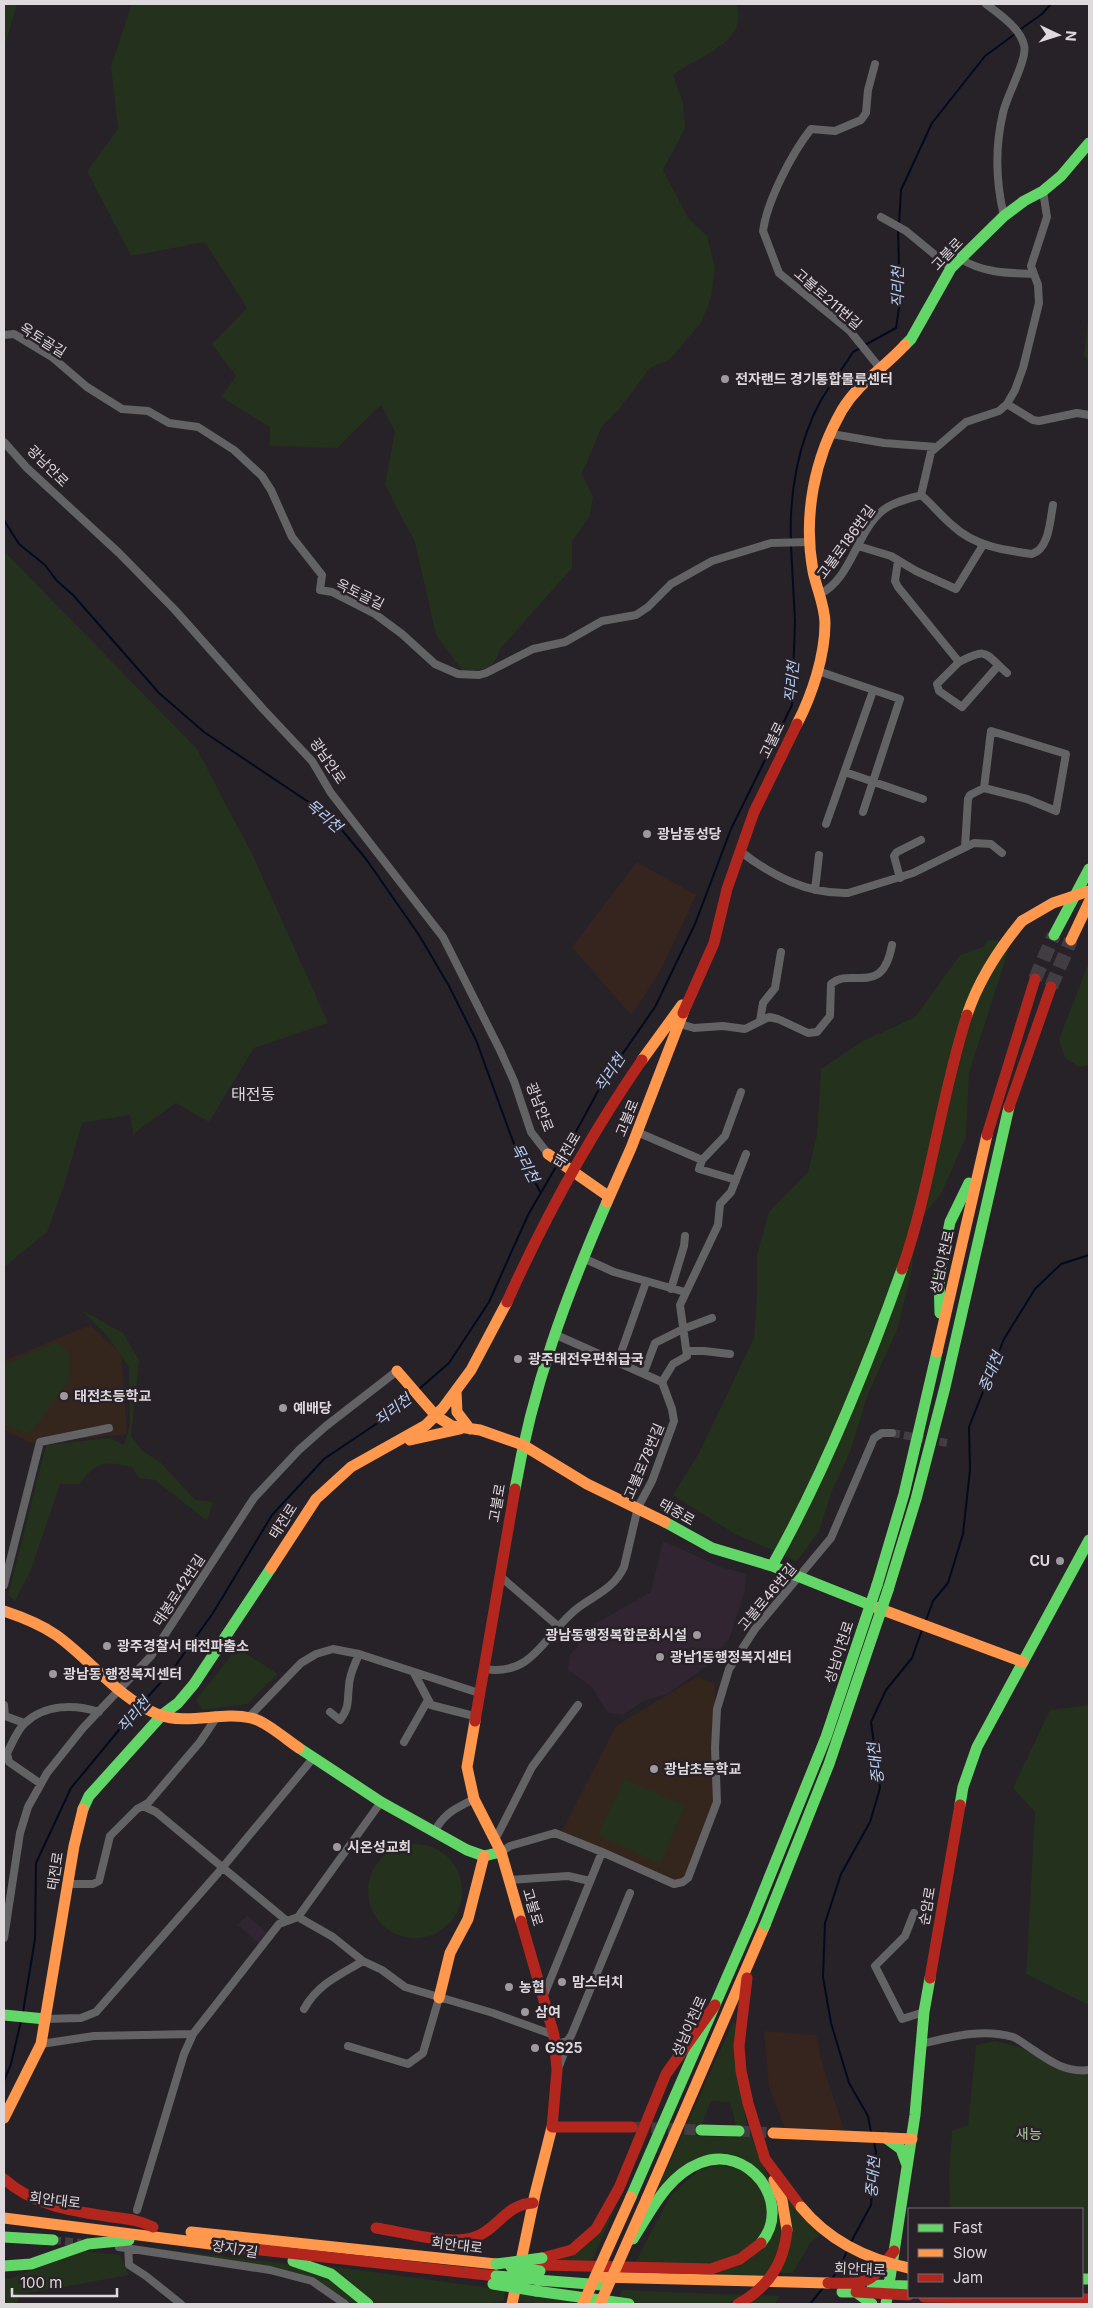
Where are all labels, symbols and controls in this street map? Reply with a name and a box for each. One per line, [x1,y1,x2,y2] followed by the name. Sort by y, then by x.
[1033,10,1083,60] north arrow
[1063,30,1080,42] text: N
[927,234,966,274] street label: 고불로
[888,264,907,308] water label: 직리천
[791,265,866,333] street label: 고불로211번길
[17,319,70,360] street label: 옥토골길
[735,370,893,387] place label: 전자랜드 경기통합물류센터
[719,373,731,385] marker: 전자랜드 경기통합물류센터
[24,441,73,490] street label: 광남안로
[813,501,878,582] street label: 고불로186번길
[333,575,387,612] street label: 옥토골길
[780,658,803,703] water label: 직리천
[755,719,788,761] street label: 고불로
[307,735,350,787] street label: 광남안로
[302,795,348,838] water label: 목리천
[657,825,722,842] place label: 광남동성당
[641,828,653,840] marker: 광남동성당
[590,1048,630,1095] water label: 직리천
[523,1080,558,1134] street label: 광남안로
[231,1084,275,1104] district label: 태전동
[611,1097,642,1139] street label: 고불로
[549,1129,584,1171] street label: 태전로
[507,1140,545,1187] water label: 목리천
[926,1228,957,1295] street label: 성남이천로
[974,1347,1008,1395] water label: 중대천
[528,1350,644,1367] place label: 광주태전우편취급국
[512,1353,524,1365] marker: 광주태전우편취급국
[74,1387,151,1404] place label: 태전초등학교
[371,1388,417,1430] water label: 직리천
[58,1390,70,1402] marker: 태전초등학교
[293,1399,332,1416] place label: 예배당
[277,1402,289,1414] marker: 예배당
[620,1420,667,1501] street label: 고불로78번길
[485,1482,508,1523] street label: 고불로
[656,1495,698,1529] street label: 태중로
[265,1500,300,1542] street label: 태전로
[149,1551,208,1629] street label: 태봉로42번길
[1029,1552,1050,1569] place label: CU
[1054,1555,1066,1567] marker: CU
[734,1560,800,1634] street label: 고불로46번길
[820,1618,857,1685] street label: 성남이천로
[545,1626,687,1643] place label: 광남동행정복합문화시설
[691,1629,703,1641] marker: 광남동행정복합문화시설
[117,1637,249,1654] place label: 광주경찰서 태전파출소
[101,1640,113,1652] marker: 광주경찰서 태전파출소
[670,1648,792,1665] place label: 광남1동행정복지센터
[654,1651,666,1663] marker: 광남1동행정복지센터
[63,1665,182,1682] place label: 광남동 행정복지센터
[47,1668,59,1680] marker: 광남동 행정복지센터
[113,1691,156,1737] water label: 직리천
[863,1739,887,1785] water label: 중대천
[664,1760,741,1777] place label: 광남초등학교
[648,1763,660,1775] marker: 광남초등학교
[347,1838,411,1855] place label: 시온성교회
[331,1841,343,1853] marker: 시온성교회
[43,1850,66,1891] street label: 태전로
[915,1885,938,1926] street label: 순암로
[520,1886,547,1928] street label: 고불로
[572,1973,624,1990] place label: 맘스터치
[556,1976,568,1988] marker: 맘스터치
[519,1978,545,1995] place label: 농협
[503,1981,515,1993] marker: 농협
[668,1993,709,2059] street label: 성남이천로
[535,2003,561,2020] place label: 삼여
[519,2006,531,2018] marker: 삼여
[545,2039,582,2056] place label: GS25
[529,2042,541,2054] marker: GS25
[1016,2125,1042,2142] park label: 새능
[862,2153,884,2198] water label: 중대천
[28,2188,82,2211] street label: 회안대로
[908,2208,1083,2298] legend
[953,2218,983,2237] text: Fast
[430,2233,484,2256] street label: 회안대로
[211,2236,259,2261] street label: 장지7길
[953,2243,987,2262] text: Slow
[834,2259,886,2278] street label: 회안대로
[12,2266,118,2298] scale bar
[953,2268,983,2287] text: Jam
[20,2273,62,2292] text: 100 m

